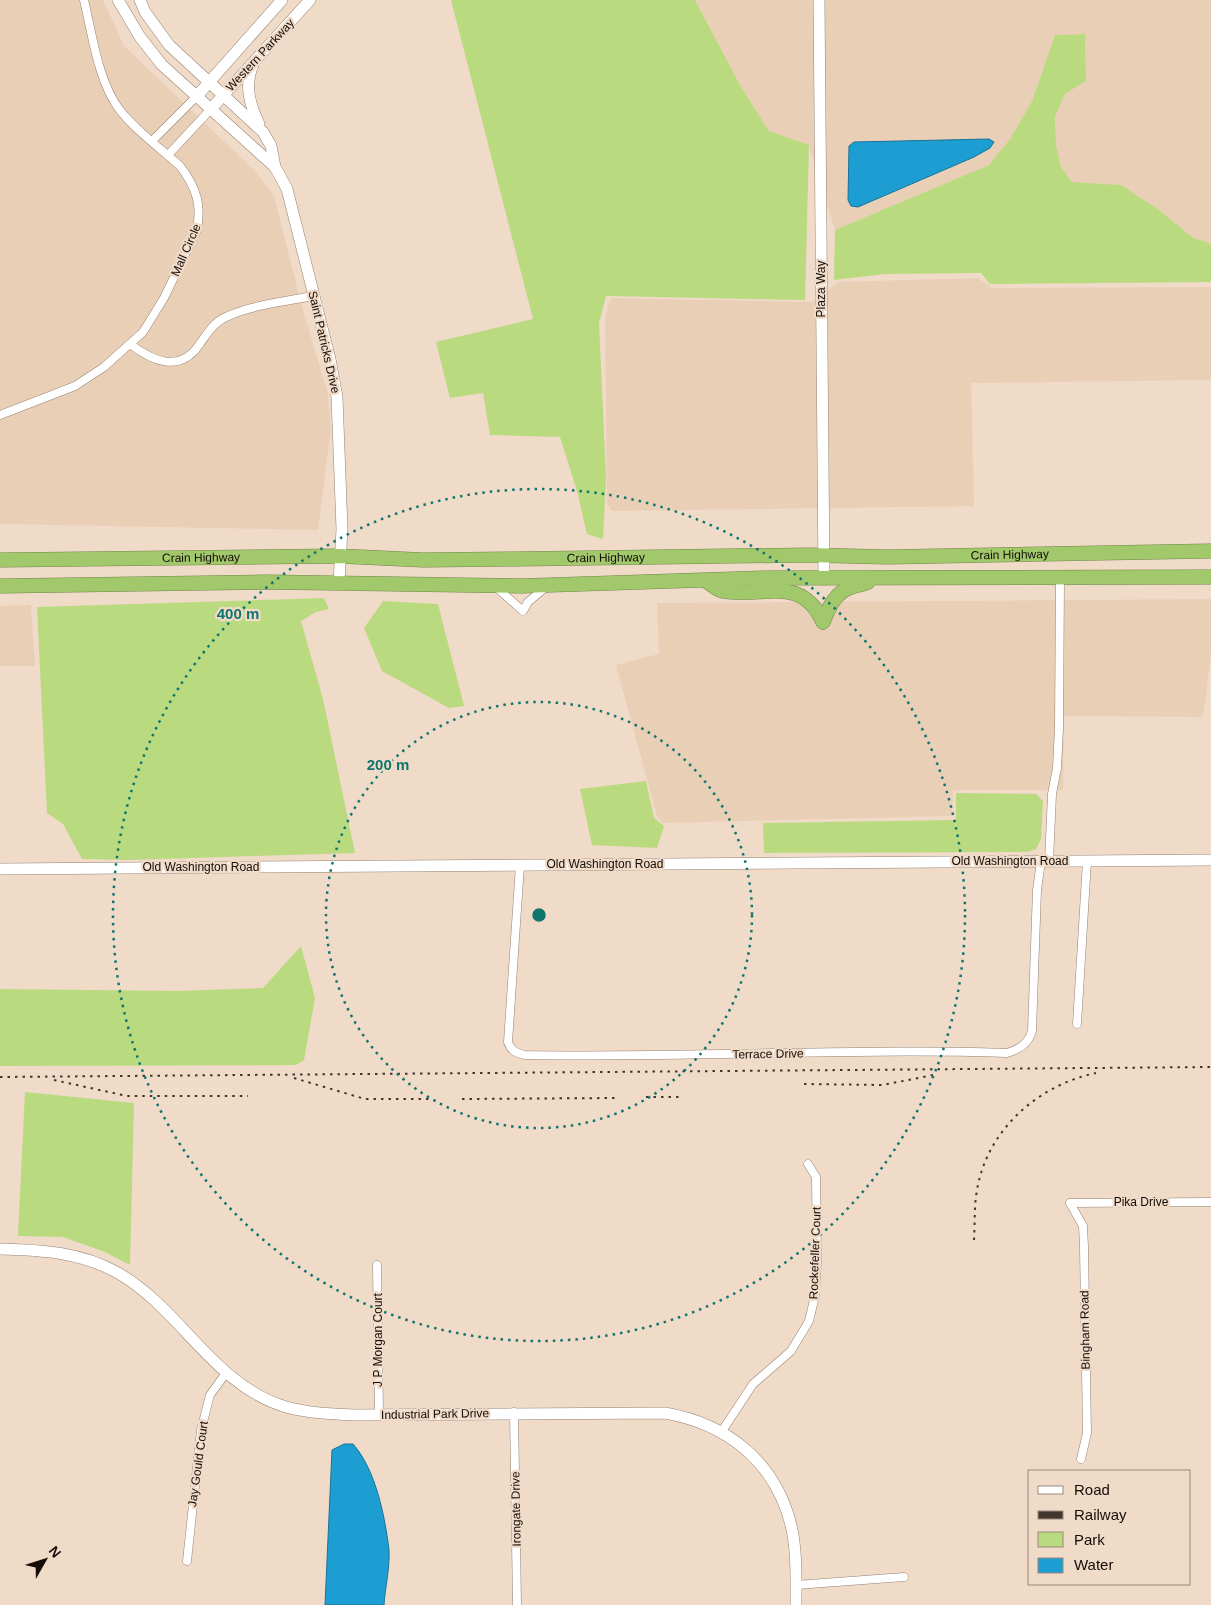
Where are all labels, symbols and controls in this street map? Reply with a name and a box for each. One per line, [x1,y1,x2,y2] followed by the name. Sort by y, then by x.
[223,16,297,94] street label: Western Parkway
[168,221,204,278] street label: Mall Circle
[814,261,828,317] street label: Plaza Way
[305,289,343,395] street label: Saint Patricks Drive
[971,547,1049,562] street label: Crain Highway
[162,550,240,565] street label: Crain Highway
[567,550,645,565] street label: Crain Highway
[217,605,259,622] text: 400 m
[367,756,409,773] text: 200 m
[952,854,1068,868] street label: Old Washington Road
[547,857,663,871] street label: Old Washington Road
[143,860,259,874] street label: Old Washington Road
[530,906,548,924] centre of rings
[732,1046,804,1062] street label: Terrace Drive
[1114,1195,1169,1209] street label: Pika Drive
[806,1206,824,1300] street label: Rockefeller Court
[1077,1290,1093,1370] street label: Bingham Road
[371,1292,385,1387] street label: J P Morgan Court
[381,1406,489,1422] street label: Industrial Park Drive
[185,1419,211,1508] street label: Jay Gould Court
[1028,1470,1191,1585] legend
[508,1471,524,1547] street label: Irongate Drive
[1074,1481,1110,1498] text: Road
[1074,1506,1127,1523] text: Railway
[1074,1531,1105,1548] text: Park
[20,1535,70,1585] north arrow
[46,1543,65,1561] text: N
[1074,1556,1113,1573] text: Water

